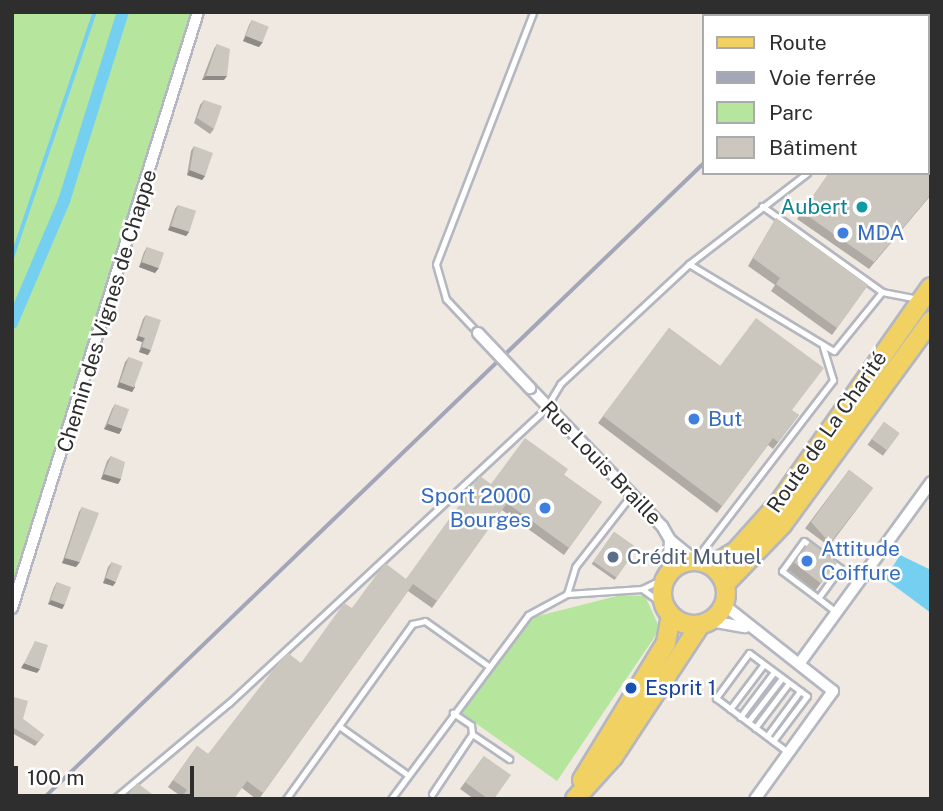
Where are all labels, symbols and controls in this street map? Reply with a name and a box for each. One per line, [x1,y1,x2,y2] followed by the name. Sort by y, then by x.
[702,14,929,175] legend
[769,30,827,55] text: Route
[769,65,876,90] text: Voie ferrée
[769,100,813,125] text: Parc
[769,135,858,160] text: Bâtiment
[52,166,162,456] street label: Chemin des Vignes de Chappe
[780,194,848,220] place label: Aubert
[854,199,870,215] marker: Aubert
[857,220,904,246] place label: MDA
[835,225,851,241] marker: MDA
[762,346,892,518] street label: Route de La Charité
[535,396,667,530] street label: Rue Louis Braille
[708,406,742,432] place label: But
[686,411,702,427] marker: But
[421,483,531,533] place label: Sport 2000 Bourges
[537,500,553,516] marker: Sport 2000 Bourges
[821,536,901,586] place label: Attitude Coiffure
[627,544,762,570] place label: Crédit Mutuel
[605,549,621,565] marker: Crédit Mutuel
[799,553,815,569] marker: Attitude Coiffure
[645,675,716,701] place label: Esprit 1
[623,680,639,696] marker: Esprit 1
[18,752,198,796] scale bar
[27,765,84,790] text: 100 m

